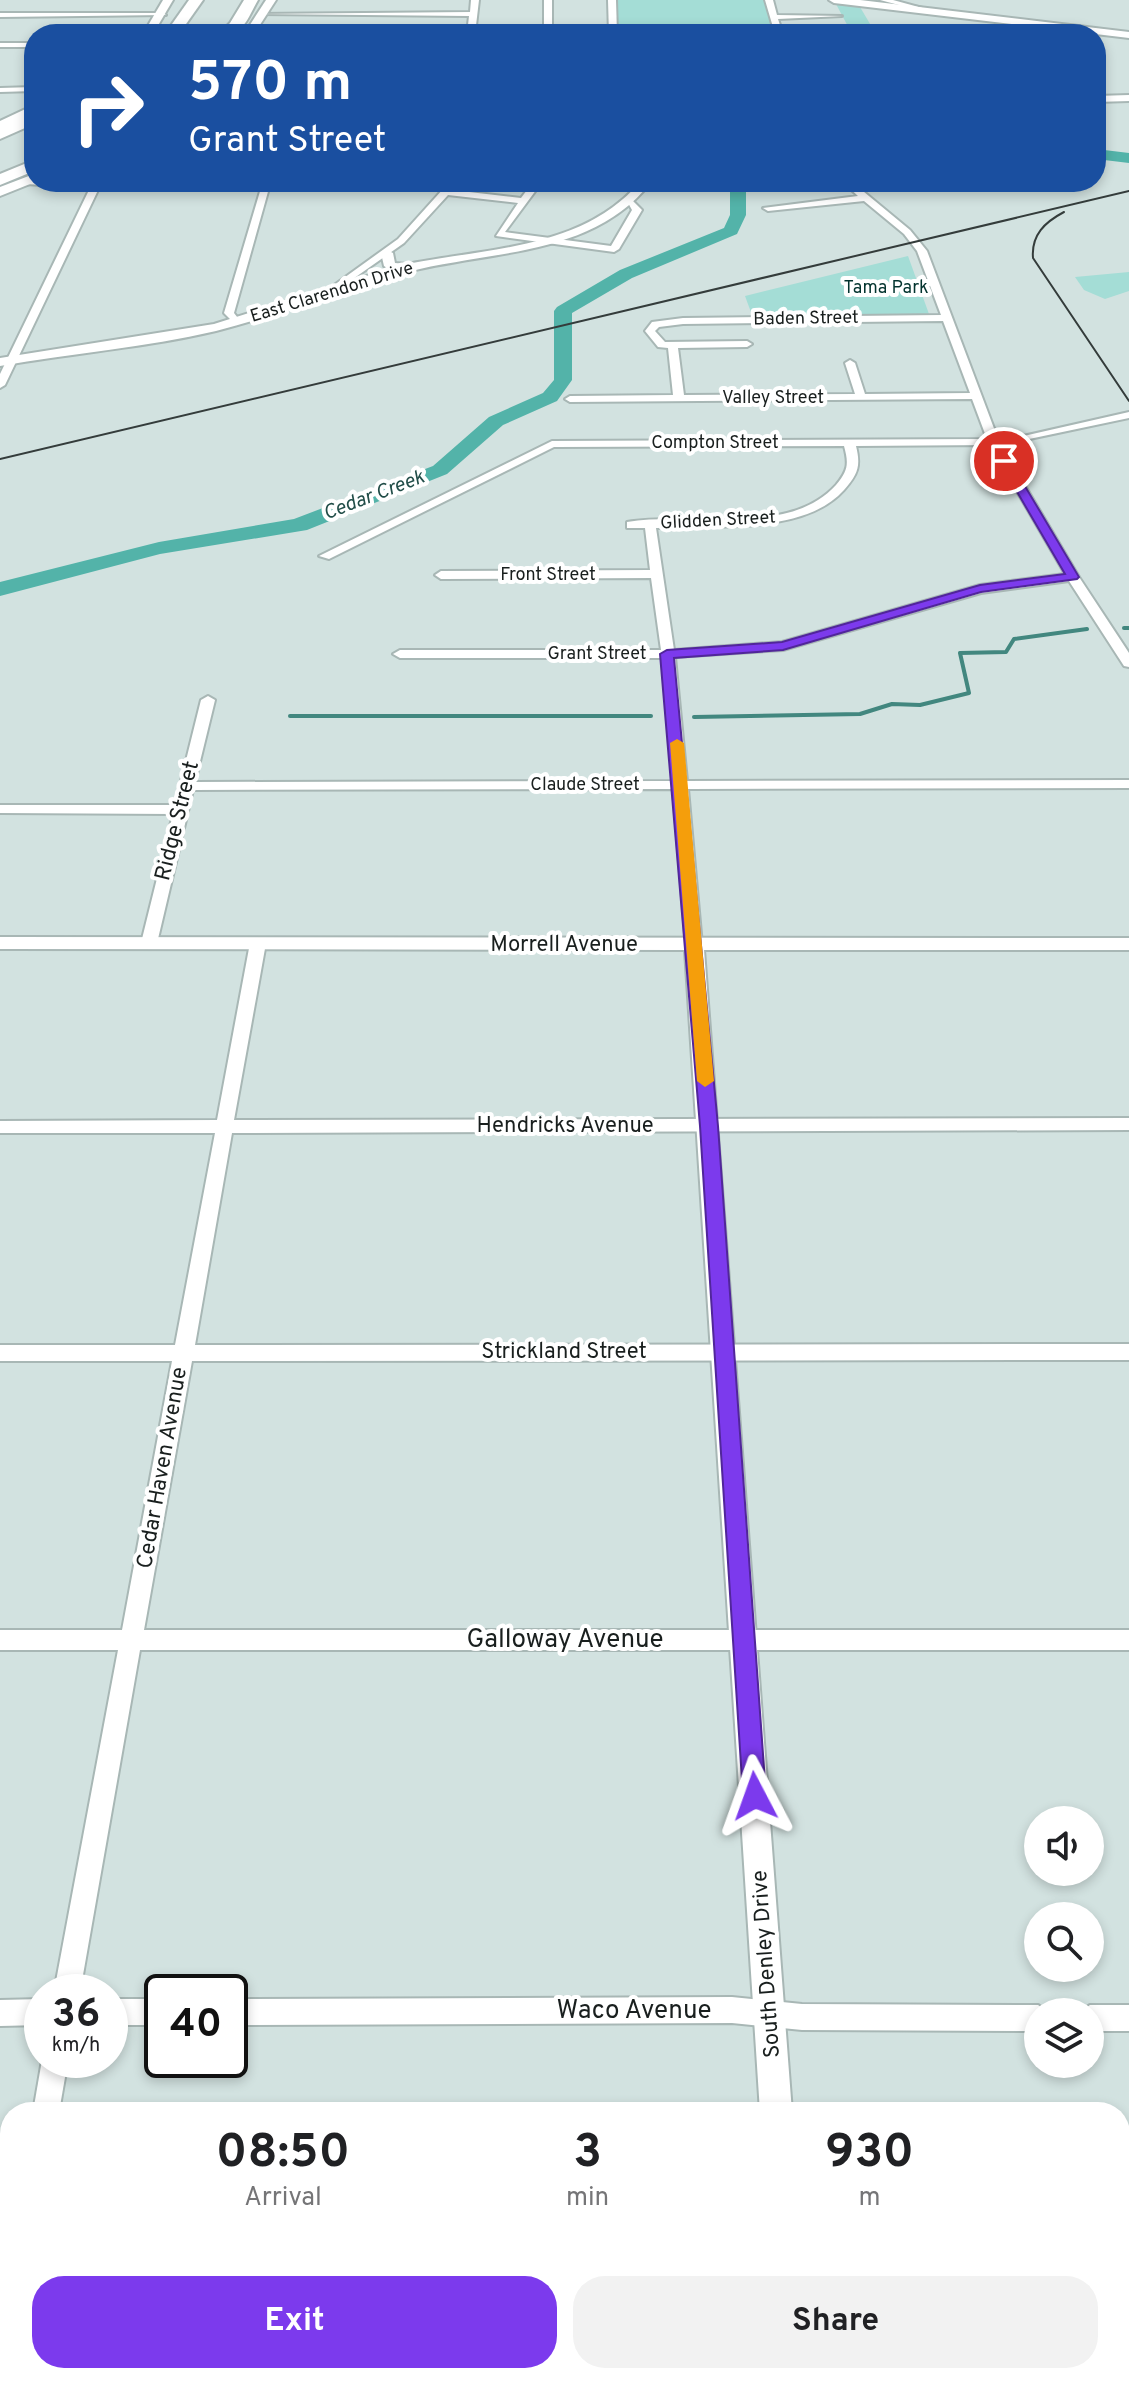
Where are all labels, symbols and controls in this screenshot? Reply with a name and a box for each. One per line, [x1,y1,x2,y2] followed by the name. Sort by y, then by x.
[188,50,352,120] text: 570 m
[56,56,160,160] icon: right
[188,119,386,165] text: Grant Street
[248,257,416,329] street label: East Clarendon Drive
[843,277,929,300] park label: Tama Park
[753,307,859,331] street label: Baden Street
[722,387,824,410] street label: Valley Street
[970,427,1038,495] pin
[651,432,779,455] street label: Compton Street
[982,439,1026,483] icon: arrive
[320,464,429,527] water label: Cedar Creek
[660,506,776,536] street label: Glidden Street
[500,564,596,587] street label: Front Street
[547,643,647,666] street label: Grant Street
[150,758,206,884] street label: Ridge Street
[530,774,640,797] street label: Claude Street
[490,932,638,959] street label: Morrell Avenue
[476,1113,654,1140] street label: Hendricks Avenue
[481,1339,647,1366] street label: Strickland Street
[132,1365,194,1571] street label: Cedar Haven Avenue
[466,1624,664,1657] street label: Galloway Avenue
[713,1754,797,1838] position arrow
[1024,1806,1104,2078] map controls
[1024,1806,1104,1886] button: sound
[747,1869,787,2059] street label: South Denley Drive
[1024,1902,1104,1982] button: search
[144,1974,248,2078] speed limit sign: 40
[52,1991,100,2041] text: 36
[557,1995,711,2028] street label: Waco Avenue
[1024,1998,1104,2078] button: layers
[52,2033,100,2059] text: km/h
[216,2124,350,2184] text: 08:50
[573,2124,602,2184] text: 3
[825,2124,914,2184] text: 930
[244,2182,322,2215] text: Arrival
[566,2182,609,2215] text: min
[859,2182,881,2215] text: m
[32,2276,557,2368] button: Exit
[573,2276,1098,2368] button: Share

